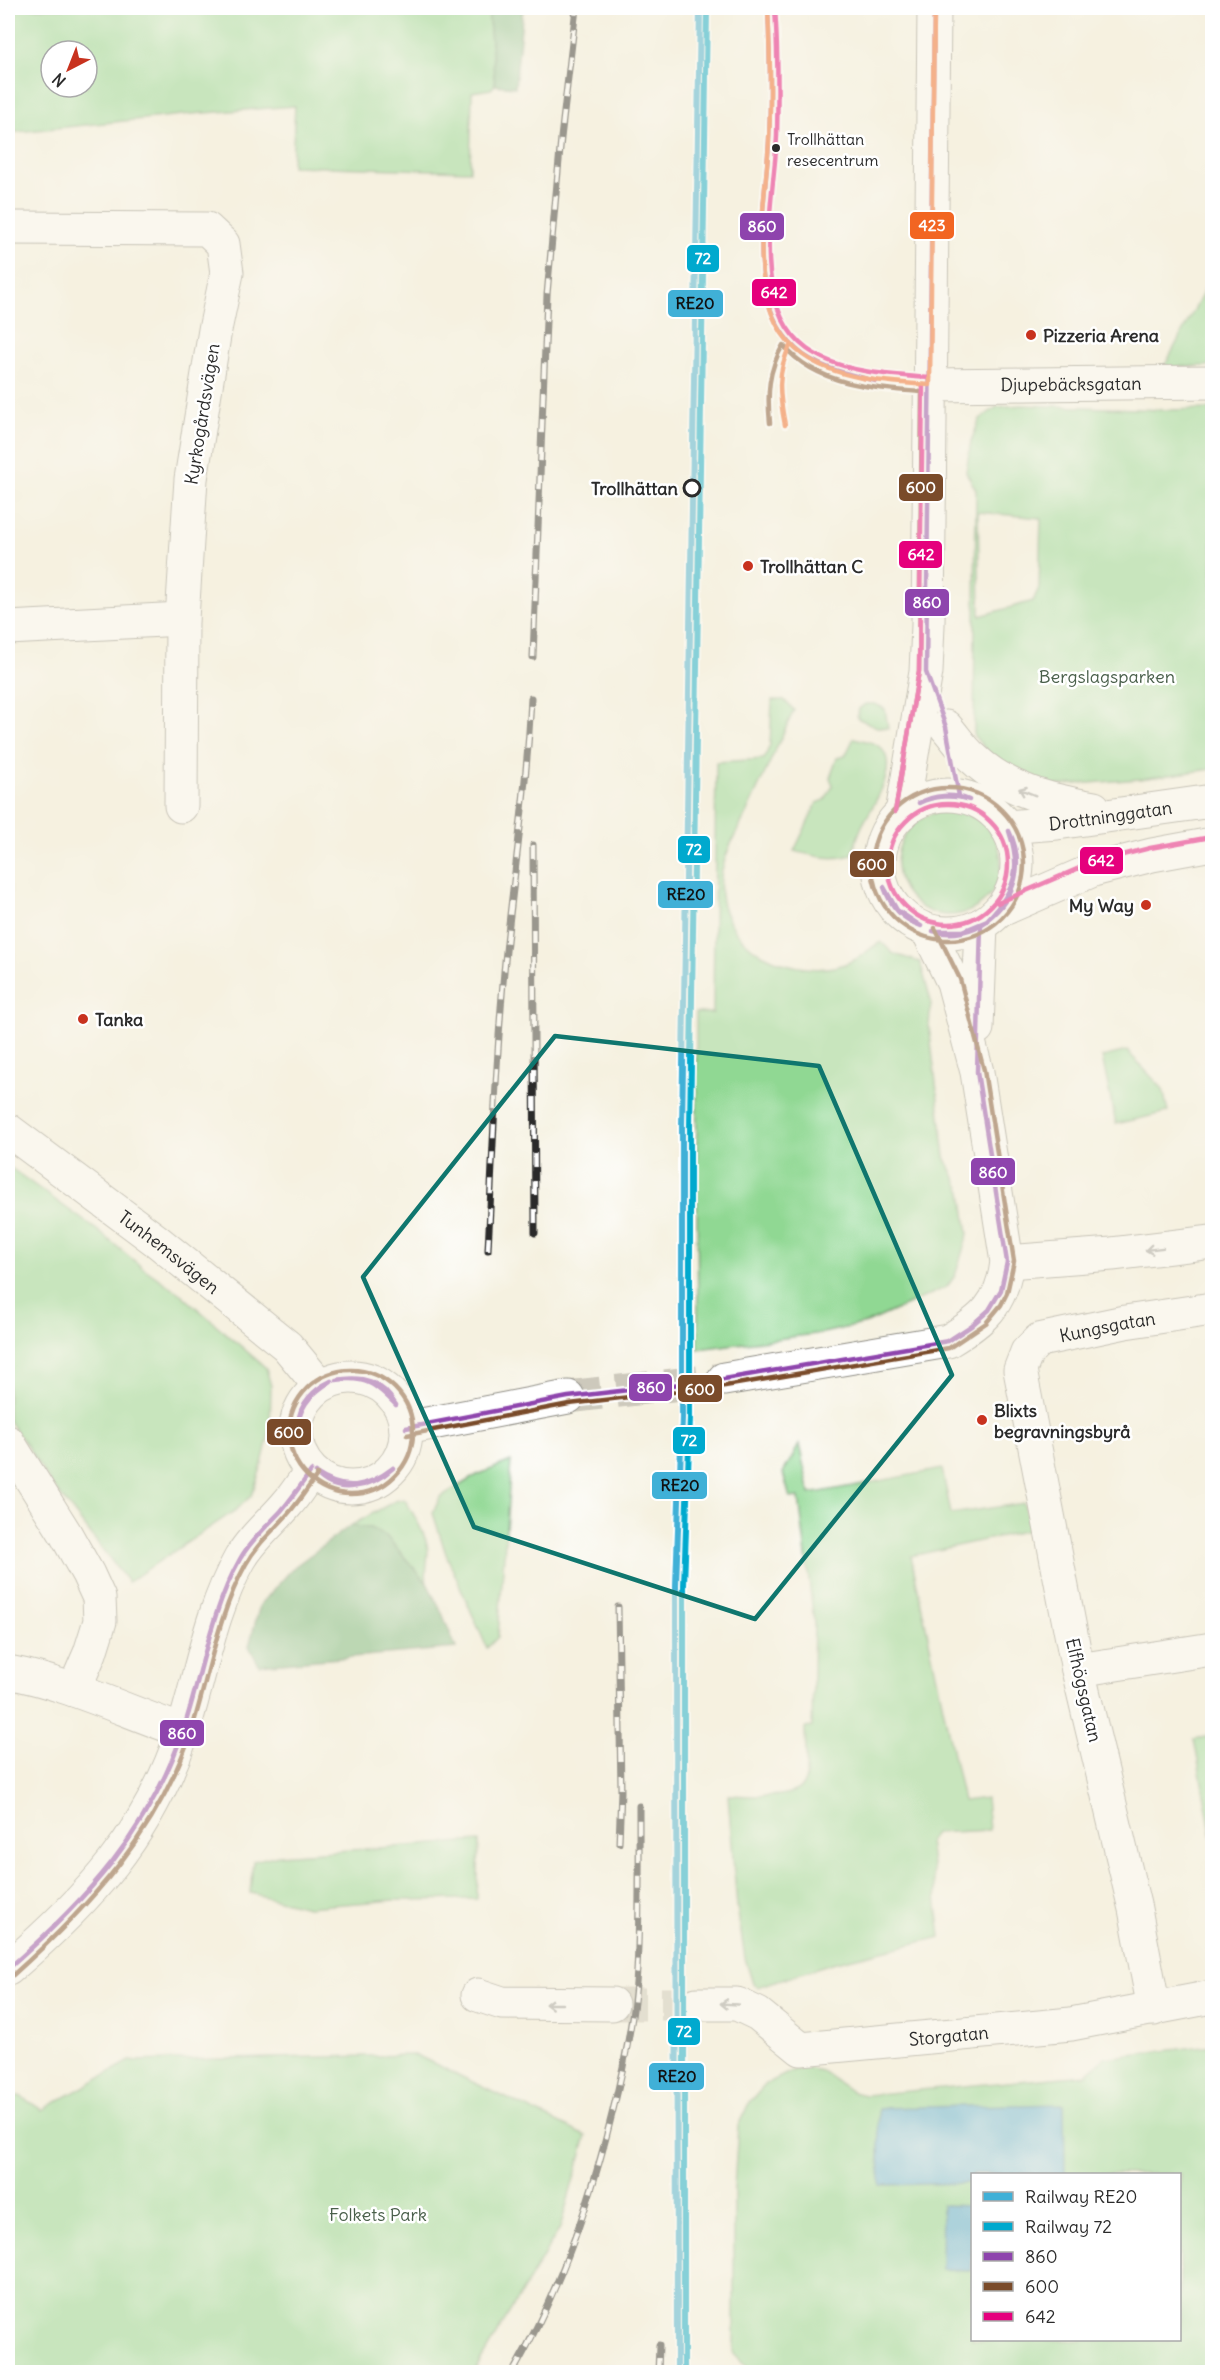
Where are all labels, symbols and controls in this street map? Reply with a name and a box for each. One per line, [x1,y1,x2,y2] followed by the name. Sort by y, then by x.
[39,39,99,99] north arrow
[48,69,70,91] text: N
[787,129,878,170] place label: Trollhättan resecentrum
[770,142,782,154] marker: Trollhättan resecentrum
[909,211,955,240] line badge: 423
[739,212,785,241] line badge: 860
[918,215,946,235] text: 423
[748,216,776,236] text: 860
[686,244,720,273] line badge: 72
[695,248,712,268] text: 72
[751,278,797,307] line badge: 642
[760,282,788,302] text: 642
[667,289,724,318] line badge: RE20
[676,293,714,313] text: RE20
[1043,324,1159,347] place label: Pizzeria Arena
[1024,328,1038,342] marker: Pizzeria Arena
[179,342,225,486] street label: Kyrkogårdsvägen
[1000,371,1142,396] street label: Djupebäcksgatan
[898,473,944,502] line badge: 600
[591,477,679,500] place label: Trollhättan
[906,477,936,497] text: 600
[683,479,701,497] marker: Trollhättan
[898,540,943,569] line badge: 642
[907,544,935,564] text: 642
[760,555,863,578] place label: Trollhättan C
[741,559,755,573] marker: Trollhättan C
[904,588,950,617] line badge: 860
[913,592,941,612] text: 860
[1039,665,1175,688] park label: Bergslagsparken
[1018,786,1037,797] one-way arrow
[1048,795,1173,835] street label: Drottninggatan
[677,835,711,864] line badge: 72
[686,839,703,859] text: 72
[1079,846,1124,875] line badge: 642
[849,850,895,878] line badge: 600
[1087,850,1115,870] text: 642
[857,854,887,874] text: 600
[657,880,714,909] line badge: RE20
[667,884,705,904] text: RE20
[1069,894,1134,917] place label: My Way
[1139,898,1153,912] marker: My Way
[95,1008,143,1031] place label: Tanka
[76,1012,90,1026] marker: Tanka
[970,1157,1016,1186] line badge: 860
[979,1162,1007,1182] text: 860
[114,1205,224,1299] street label: Tunhemsvägen
[1145,1244,1165,1255] one-way arrow
[1057,1306,1157,1347] street label: Kungsgatan
[628,1373,673,1402] line badge: 860
[677,1374,723,1403] line badge: 600
[637,1377,665,1397] text: 860
[685,1379,715,1399] text: 600
[994,1399,1131,1443] place label: Blixts begravningsbyrå
[975,1413,989,1427] marker: Blixts begravningsbyrå
[266,1418,312,1446] line badge: 600
[274,1422,304,1442] text: 600
[672,1426,706,1455] line badge: 72
[681,1430,698,1450] text: 72
[651,1471,708,1500] line badge: RE20
[661,1475,699,1495] text: RE20
[1061,1636,1107,1744] street label: Elfhögsgatan
[159,1719,205,1747] line badge: 860
[168,1723,196,1743] text: 860
[544,1998,564,2010] one-way arrow
[719,1999,739,2010] one-way arrow
[667,2017,701,2046] line badge: 72
[908,2020,990,2050] street label: Storgatan
[676,2021,693,2041] text: 72
[648,2062,705,2091] line badge: RE20
[658,2066,696,2086] text: RE20
[971,2173,1181,2341] legend
[1025,2185,1137,2208] text: Railway RE20
[329,2203,427,2226] park label: Folkets Park
[1025,2215,1112,2238] text: Railway 72
[1025,2245,1058,2268] text: 860
[1025,2275,1059,2298] text: 600
[1025,2305,1056,2328] text: 642

